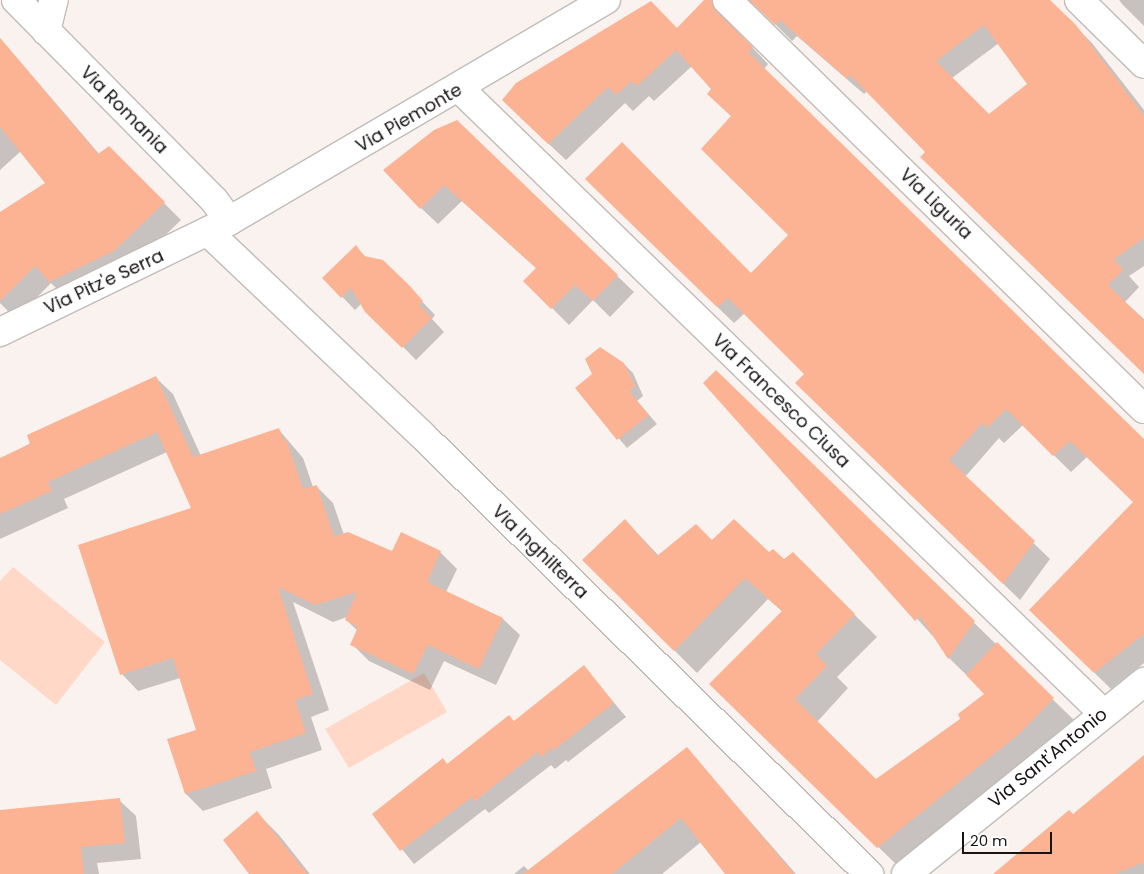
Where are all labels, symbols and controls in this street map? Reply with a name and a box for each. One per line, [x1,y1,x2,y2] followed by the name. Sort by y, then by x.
[76,62,172,158] street label: Via Romania
[352,79,466,157] street label: Via Piemonte
[895,164,977,244] street label: Via Liguria
[41,245,167,319] street label: Via Pitz'e Serra
[708,330,854,472] street label: Via Francesco Ciusa
[487,501,593,603] street label: Via Inghilterra
[984,704,1112,812] street label: Via Sant'Antonio
[964,822,1054,854] scale bar
[970,830,1008,851] text: 20 m

